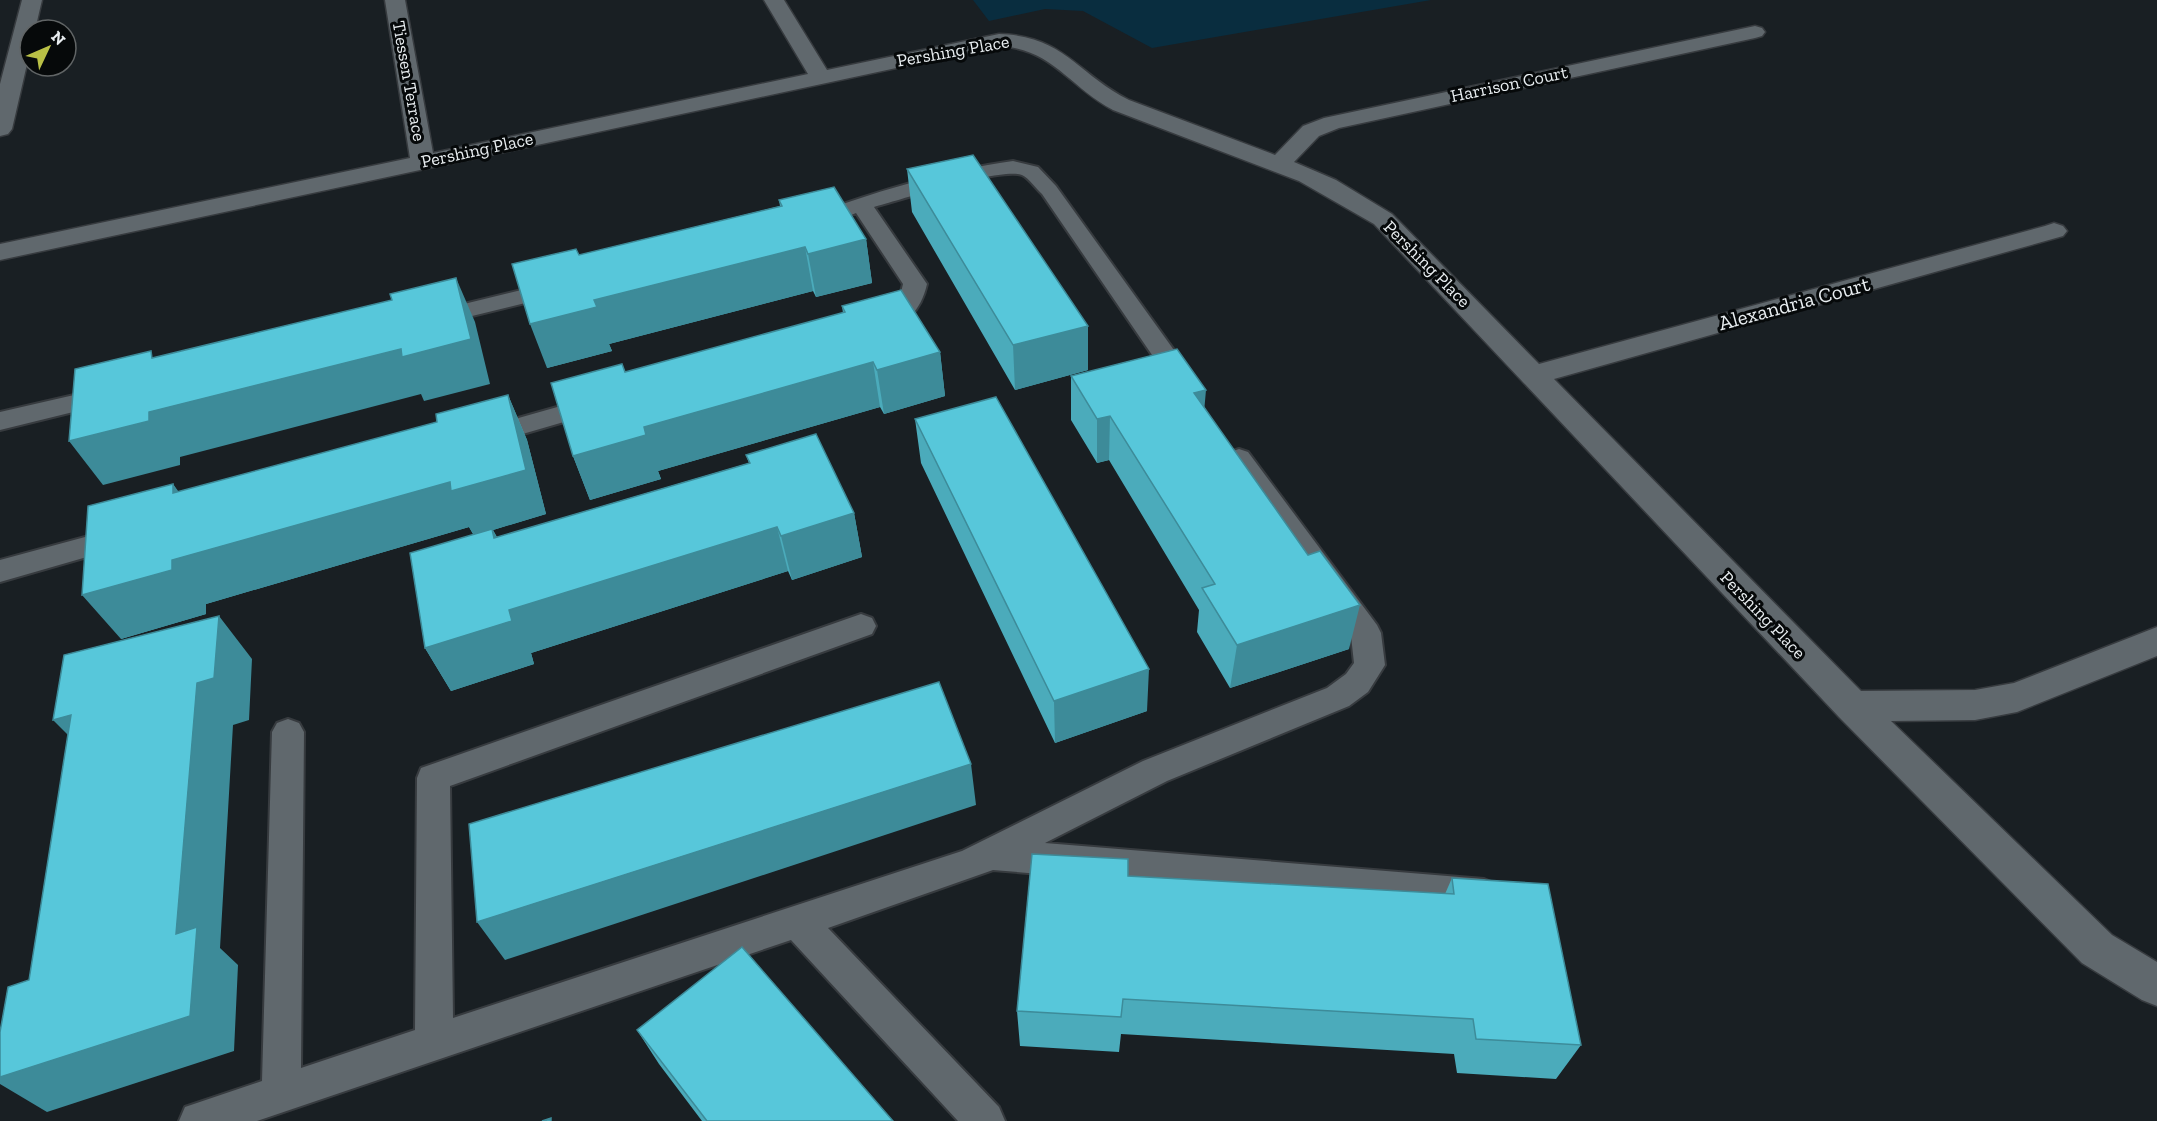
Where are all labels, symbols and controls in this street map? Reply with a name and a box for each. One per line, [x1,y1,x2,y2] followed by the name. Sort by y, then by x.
[18,18,78,78] north arrow
[388,19,430,143] street label: Tiessen Terrace
[47,27,69,49] text: N
[895,30,1011,72] street label: Pershing Place
[1449,61,1570,107] street label: Harrison Court
[419,127,535,173] street label: Pershing Place
[1379,216,1475,312] street label: Pershing Place
[1716,271,1873,335] street label: Alexandria Court
[1716,566,1810,664] street label: Pershing Place

